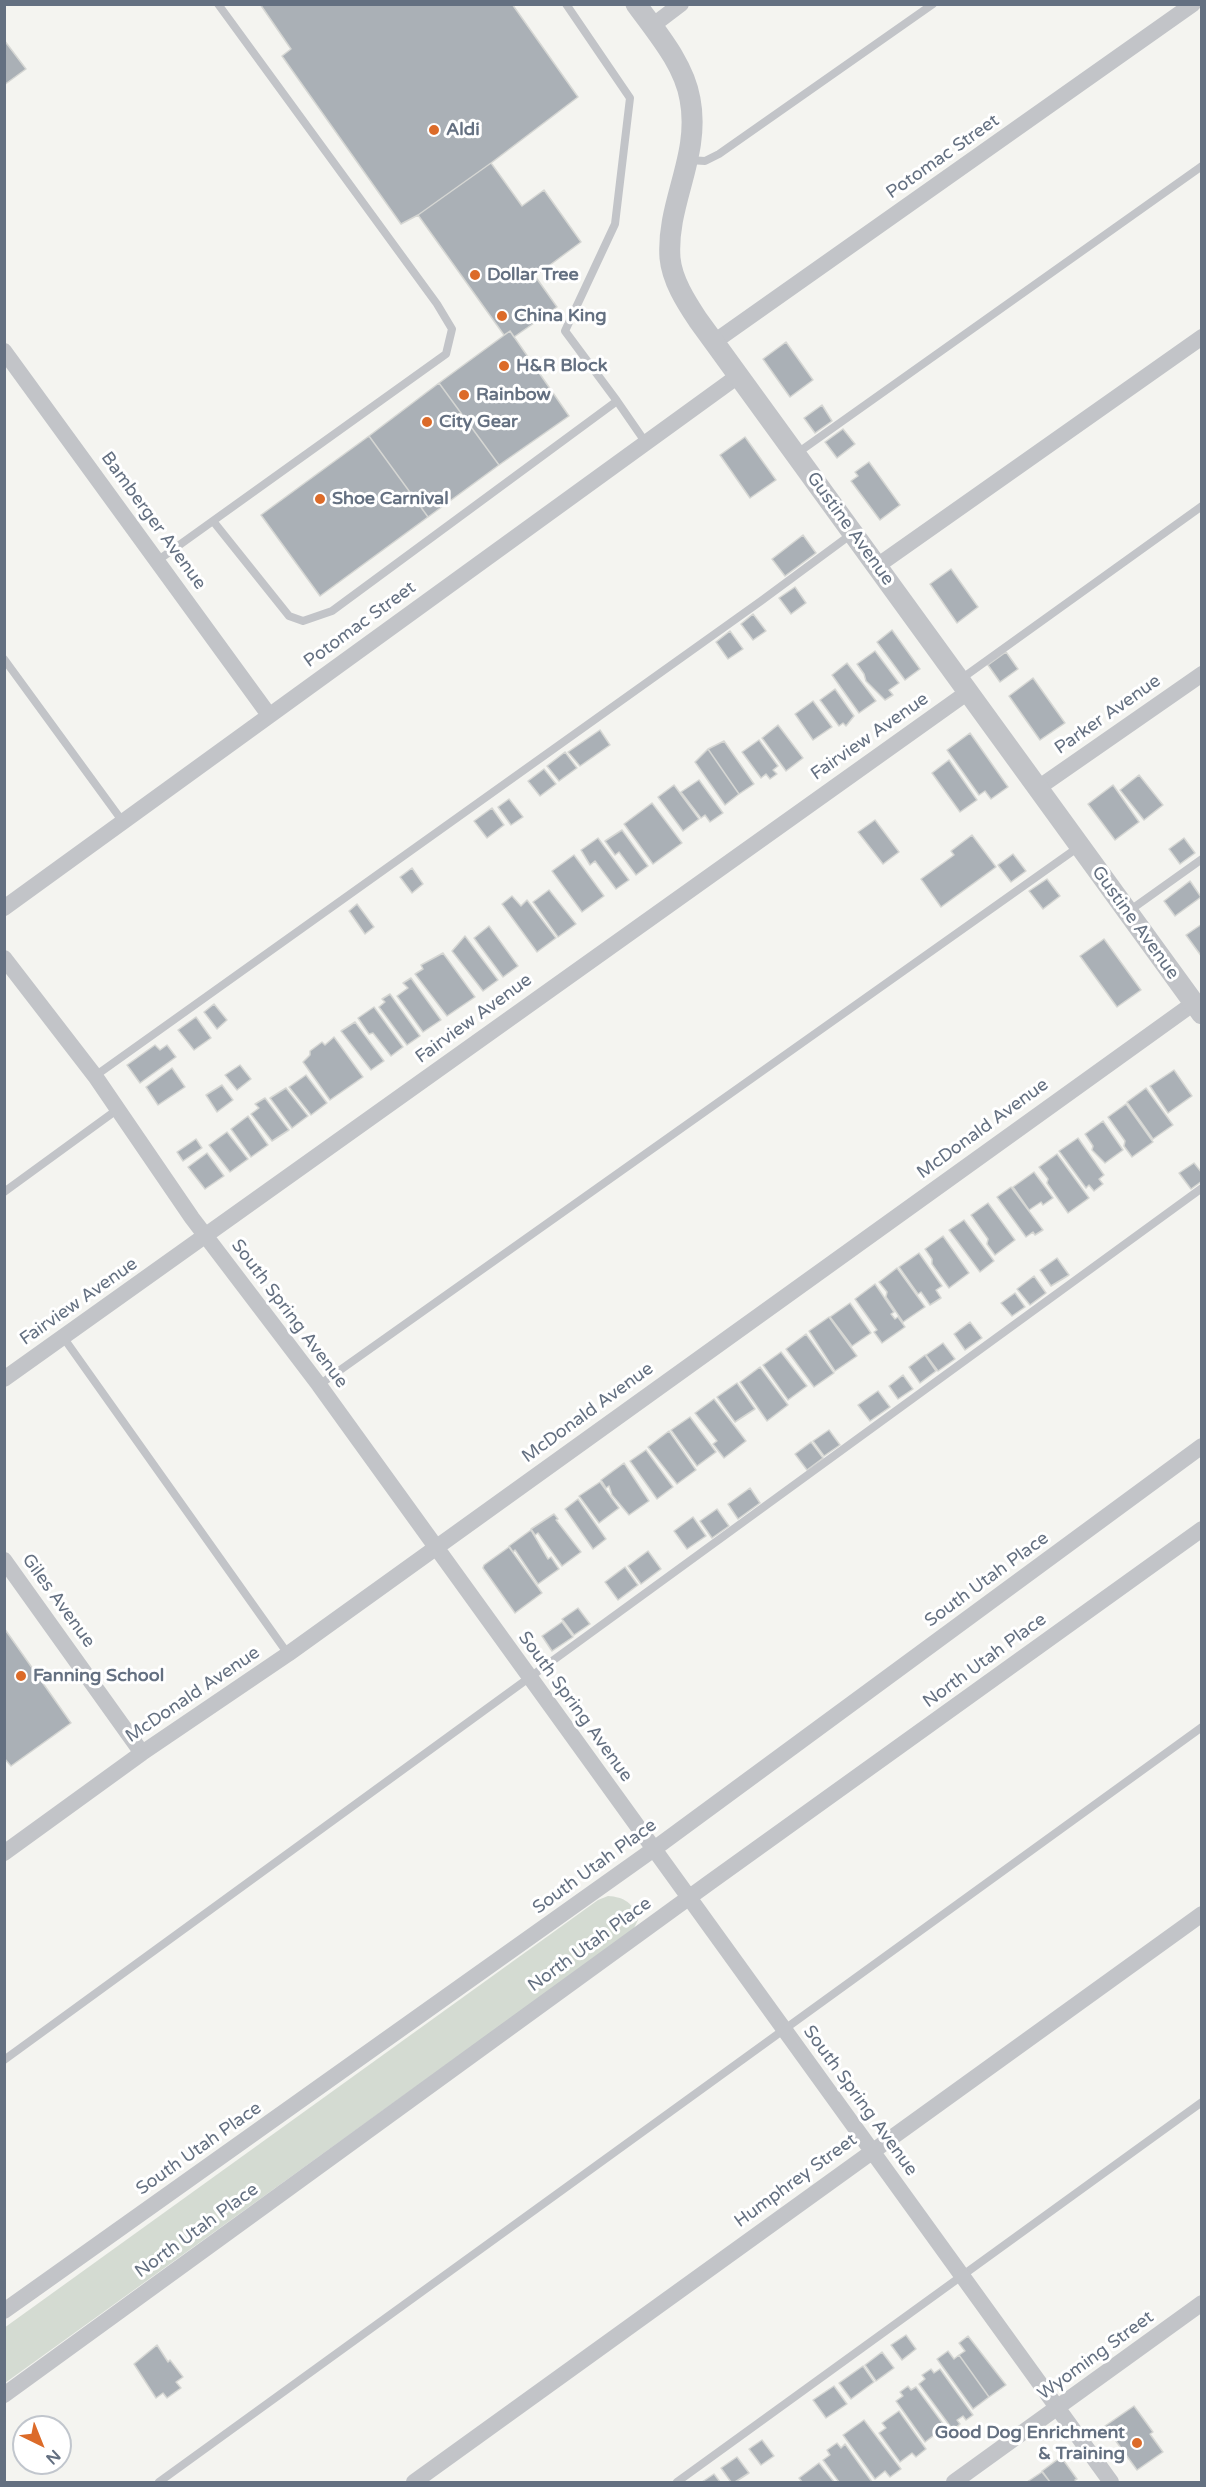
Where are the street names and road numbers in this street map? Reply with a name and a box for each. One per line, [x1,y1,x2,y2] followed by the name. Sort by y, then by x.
[882,110,1004,204] street label: Potomac Street
[96,448,210,594] street label: Bamberger Avenue
[802,468,898,590] street label: Gustine Avenue
[300,577,420,673] street label: Potomac Street
[1051,670,1165,760] street label: Parker Avenue
[807,688,933,786] street label: Fairview Avenue
[1087,862,1183,984] street label: Gustine Avenue
[412,970,536,1068] street label: Fairview Avenue
[913,1074,1053,1184] street label: McDonald Avenue
[226,1235,352,1393] street label: South Spring Avenue
[16,1253,142,1351] street label: Fairview Avenue
[518,1358,658,1468] street label: McDonald Avenue
[921,1528,1053,1632] street label: South Utah Place
[17,1550,99,1652] street label: Giles Avenue
[919,1609,1051,1713] street label: North Utah Place
[513,1628,637,1786] street label: South Spring Avenue
[122,1642,264,1748] street label: McDonald Avenue
[529,1815,661,1919] street label: South Utah Place
[524,1893,656,1997] street label: North Utah Place
[798,2022,922,2180] street label: South Spring Avenue
[132,2098,266,2200] street label: South Utah Place
[731,2129,861,2233] street label: Humphrey Street
[131,2179,263,2283] street label: North Utah Place
[1034,2307,1158,2405] street label: Wyoming Street

